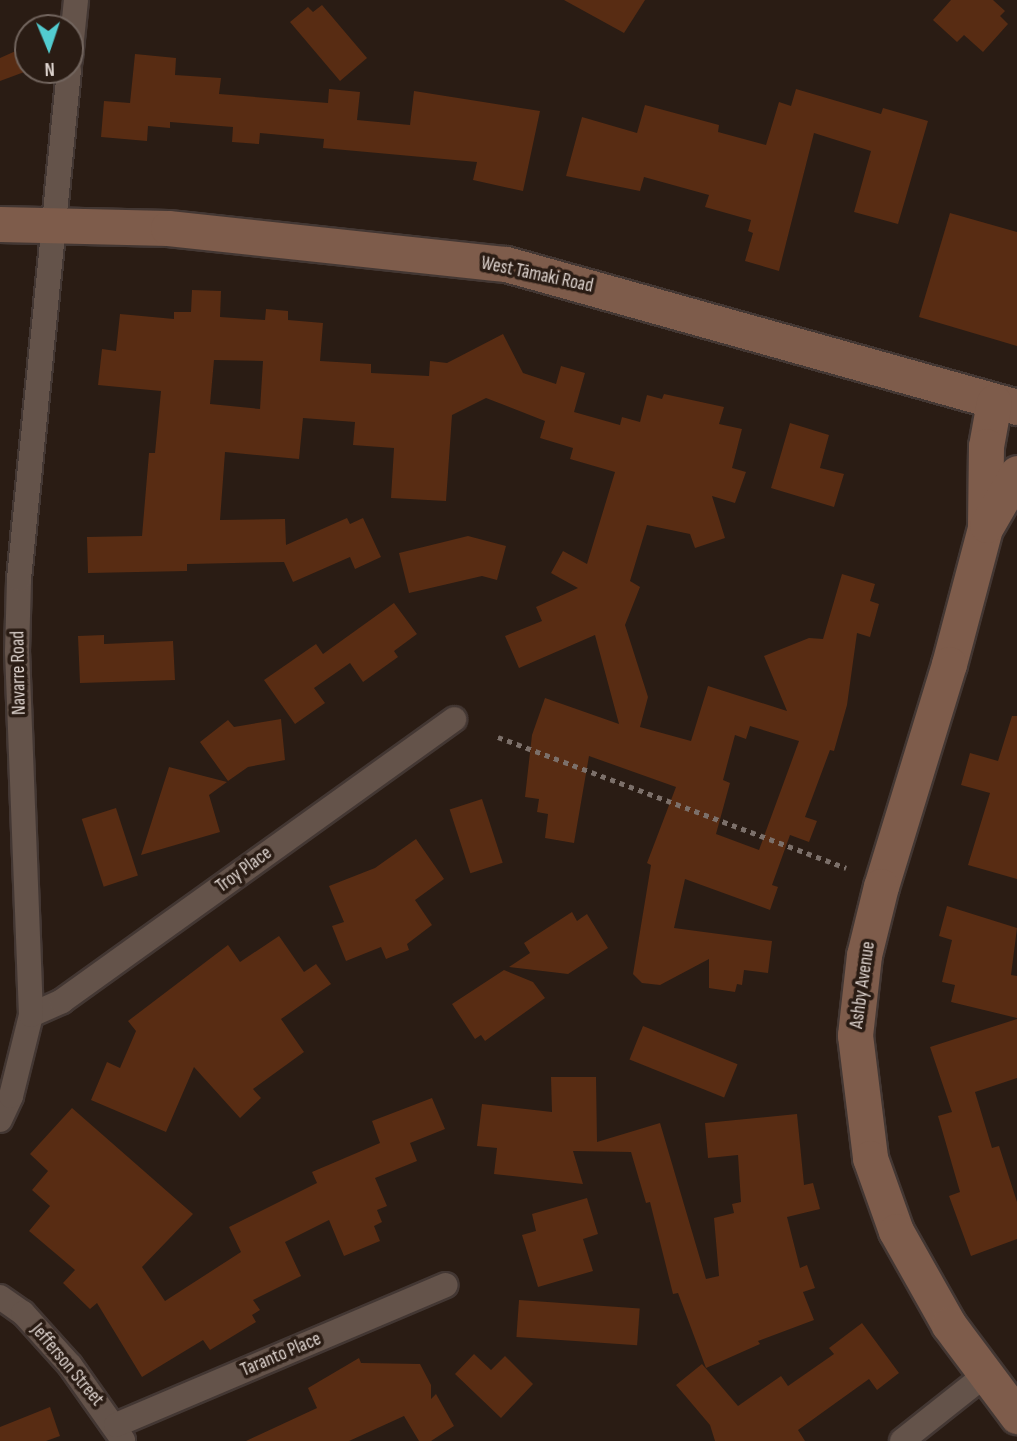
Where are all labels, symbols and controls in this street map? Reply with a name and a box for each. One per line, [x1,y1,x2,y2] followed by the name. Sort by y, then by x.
[14,14,84,84] north arrow
[44,57,55,80] text: N
[479,252,595,298] street label: West Tāmaki Road
[7,631,31,715] street label: Navarre Road
[212,842,276,898] street label: Troy Place
[846,940,880,1030] street label: Ashby Avenue
[26,1319,108,1411] street label: Jefferson Street
[237,1328,325,1382] street label: Taranto Place

